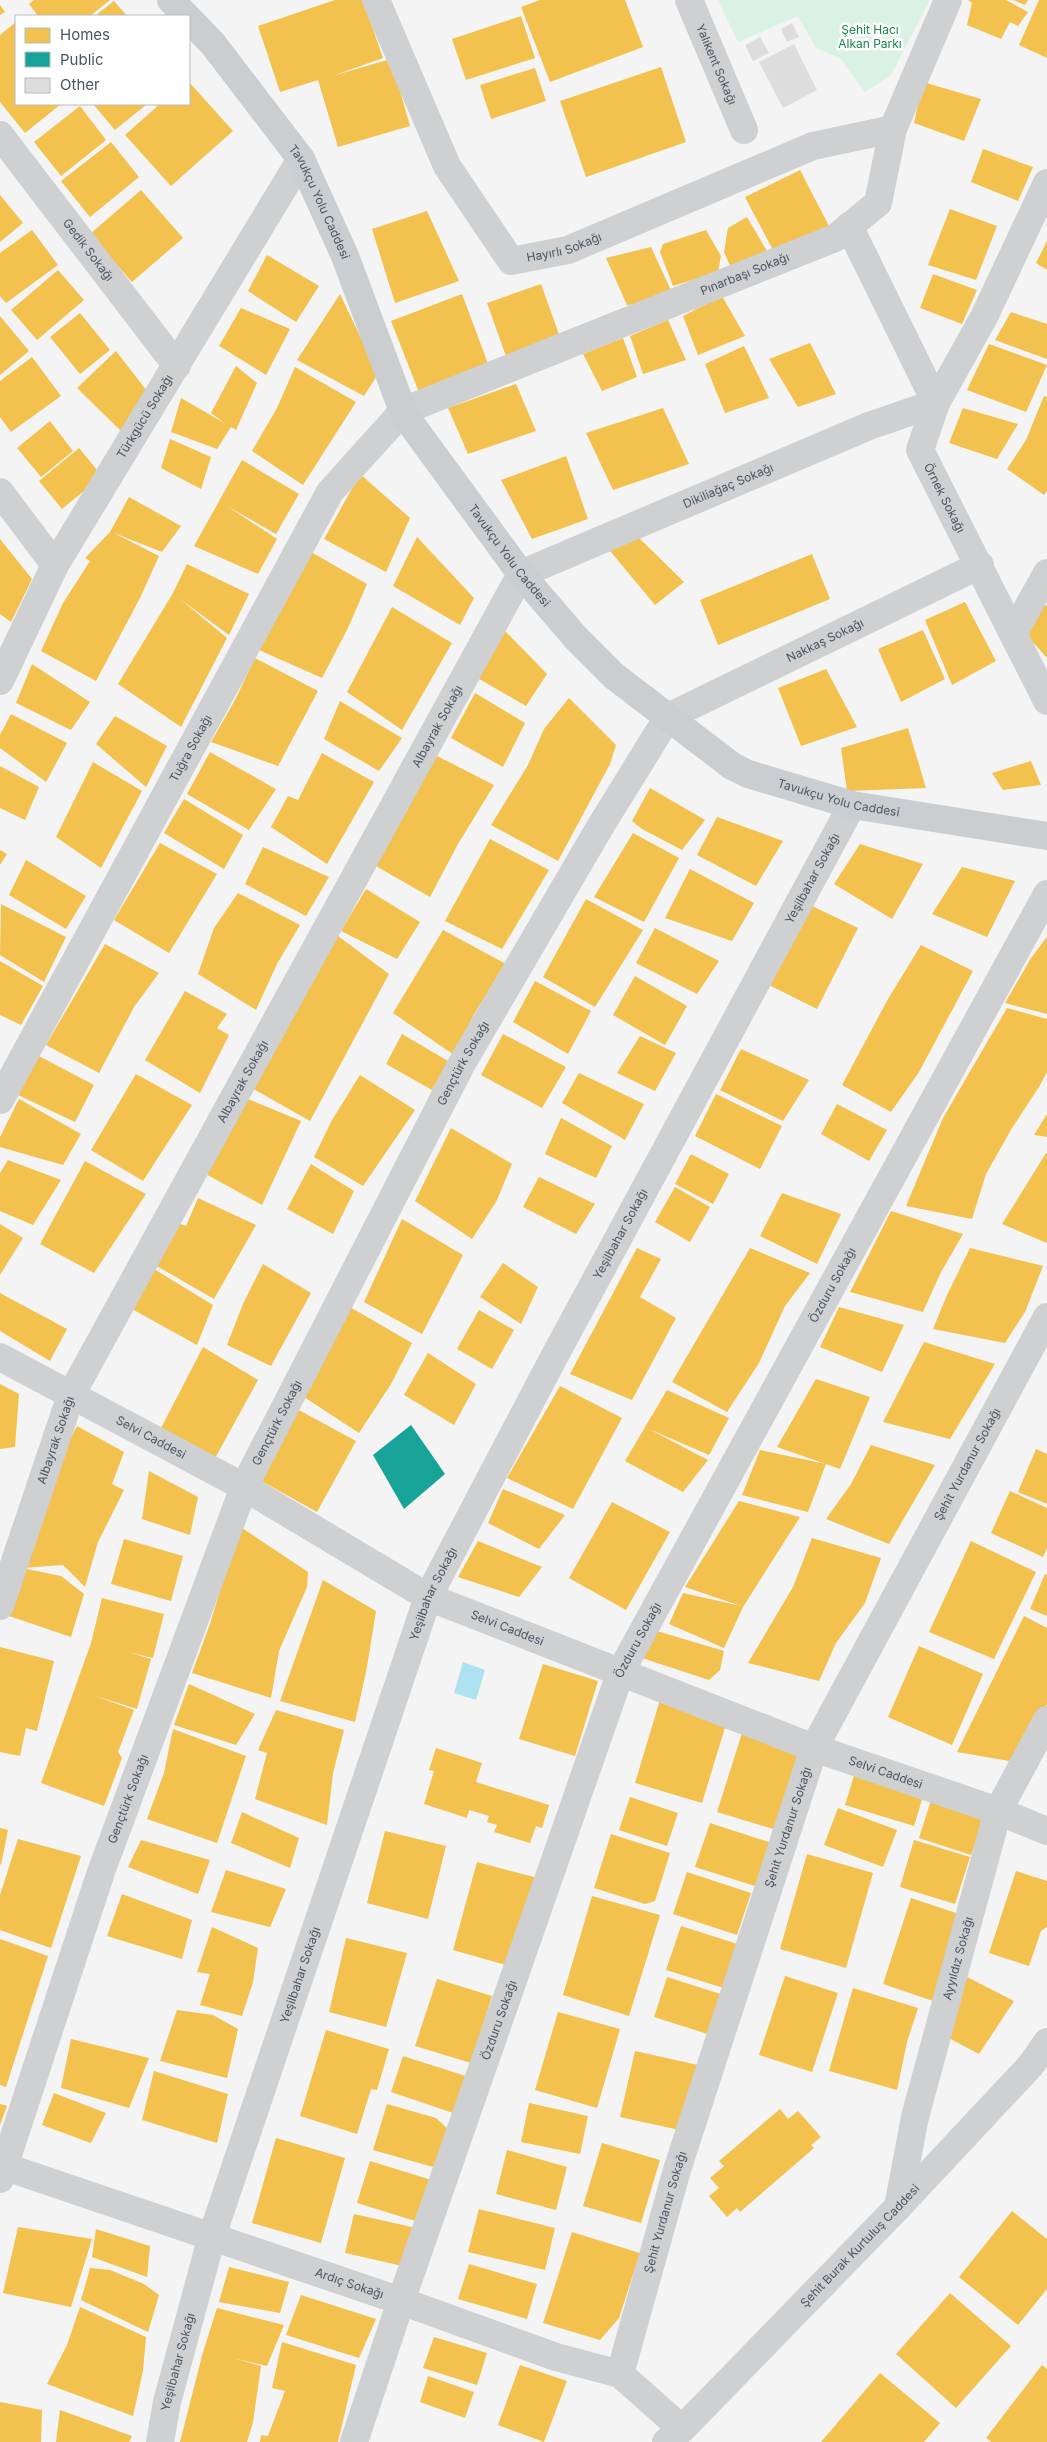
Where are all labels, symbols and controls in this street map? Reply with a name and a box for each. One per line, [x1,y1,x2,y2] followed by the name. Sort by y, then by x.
[15,15,190,105] legend
[693,22,740,107] street label: Yalıkent Sokağı
[838,22,902,51] park label: Şehit Hacı Alkan Parkı
[60,25,110,44] text: Homes
[60,50,103,69] text: Public
[60,75,100,94] text: Other
[286,141,353,261] street label: Tavukçu Yolu Caddesi
[60,216,117,284] street label: Gedik Sokağı
[525,229,604,265] street label: Hayırlı Sokağı
[698,249,791,298] street label: Pınarbaşı Sokağı
[113,371,176,461] street label: Türkgücü Sokağı
[681,460,775,511] street label: Dikiliağaç Sokağı
[921,460,969,535] street label: Örnek Sokağı
[465,501,554,610] street label: Tavukçu Yolu Caddesi
[784,615,866,665] street label: Nakkaş Sokağı
[408,682,466,770] street label: Albayrak Sokağı
[166,712,215,785] street label: Tuğra Sokağı
[776,775,901,819] street label: Tavukçu Yolu Caddesi
[781,830,842,926] street label: Yeşilbahar Sokağı
[434,1018,492,1108] street label: Gençtürk Sokağı
[214,1038,271,1125] street label: Albayrak Sokağı
[589,1186,651,1282] street label: Yeşilbahar Sokağı
[805,1245,859,1325] street label: Özduru Sokağı
[248,1377,305,1468] street label: Gençtürk Sokağı
[34,1394,77,1486] street label: Albayrak Sokağı
[930,1405,1003,1523] street label: Şehit Yurdanur Sokağı
[114,1412,189,1462] street label: Selvi Caddesi
[406,1544,460,1642] street label: Yeşilbahar Sokağı
[611,1600,664,1680] street label: Özduru Sokağı
[469,1607,546,1649] street label: Selvi Caddesi
[104,1752,151,1846] street label: Gençtürk Sokağı
[847,1752,925,1792] street label: Selvi Caddesi
[761,1765,814,1889] street label: Şehit Yurdanur Sokağı
[939,1915,976,2001] street label: Ayyıldız Sokağı
[276,1925,323,2025] street label: Yeşilbahar Sokağı
[478,1978,519,2062] street label: Özduru Sokağı
[641,2149,690,2275] street label: Şehit Yurdanur Sokağı
[797,2181,922,2310] street label: Şehit Burak Kurtuluş Caddesi
[313,2264,386,2302] street label: Ardıç Sokağı
[158,2311,198,2412] street label: Yeşilbahar Sokağı

